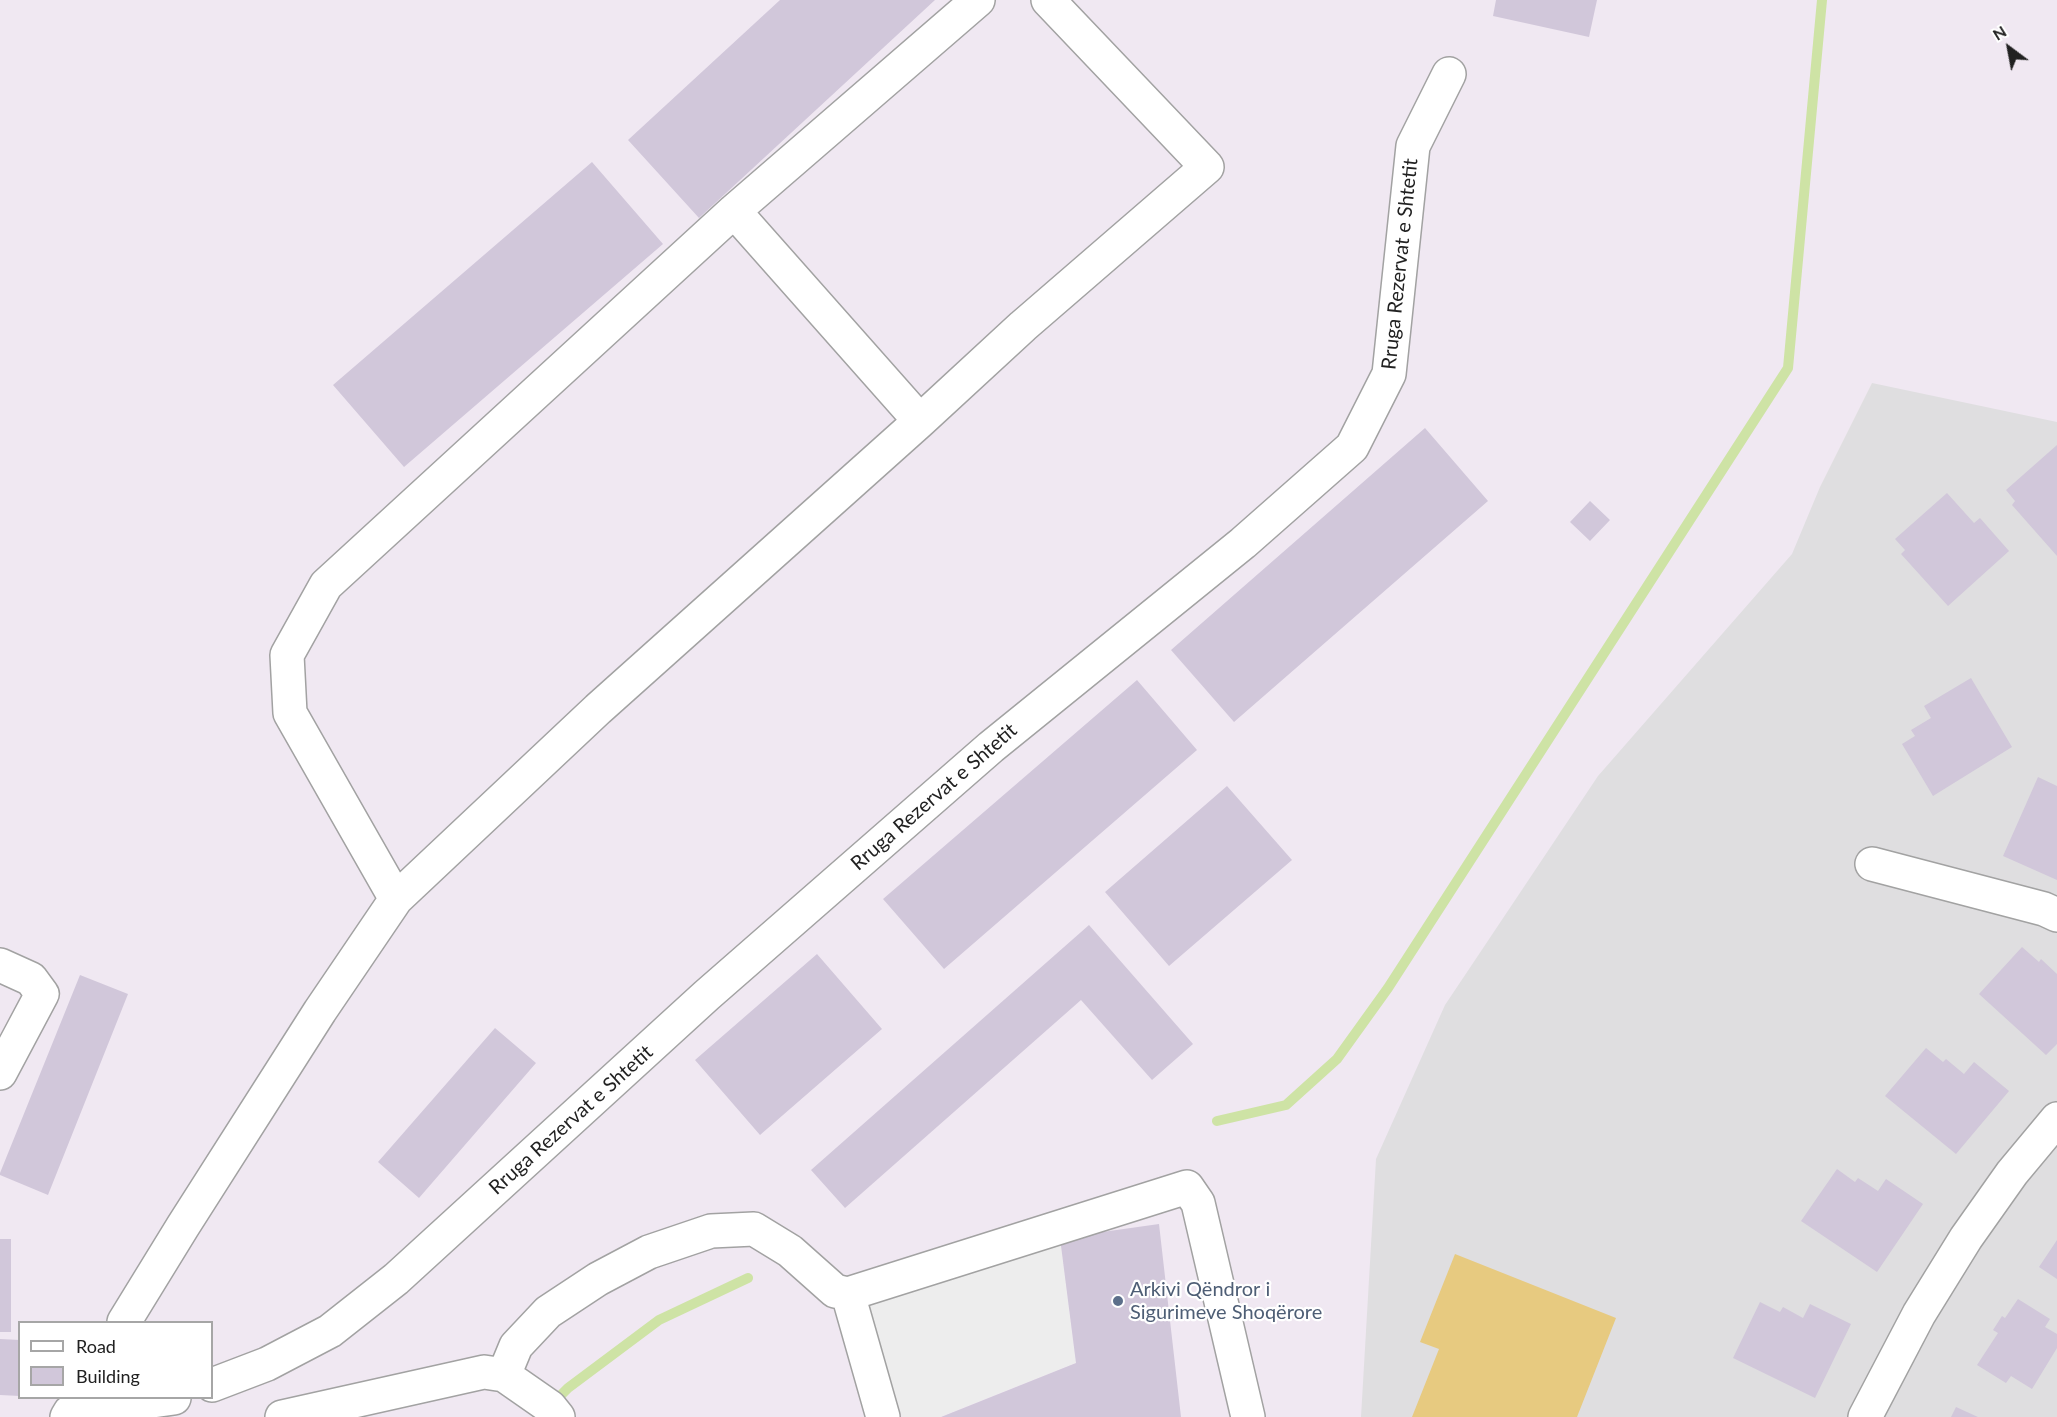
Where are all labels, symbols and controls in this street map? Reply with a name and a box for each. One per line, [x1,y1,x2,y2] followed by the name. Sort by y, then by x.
[1979,18,2039,78] north arrow
[1989,21,2009,44] text: N
[1377,157,1423,371] street label: Rruga Rezervat e Shtetit
[846,718,1022,876] street label: Rruga Rezervat e Shtetit
[484,1040,658,1200] street label: Rruga Rezervat e Shtetit
[1130,1278,1322,1325] place label: Arkivi Qëndror i Sigurimeve Shoqërore
[1111,1294,1125,1308] marker: Arkivi Qëndror i Sigurimeve Shoqërore
[18,1321,213,1399] legend
[76,1335,116,1357] text: Road
[76,1365,140,1387] text: Building

